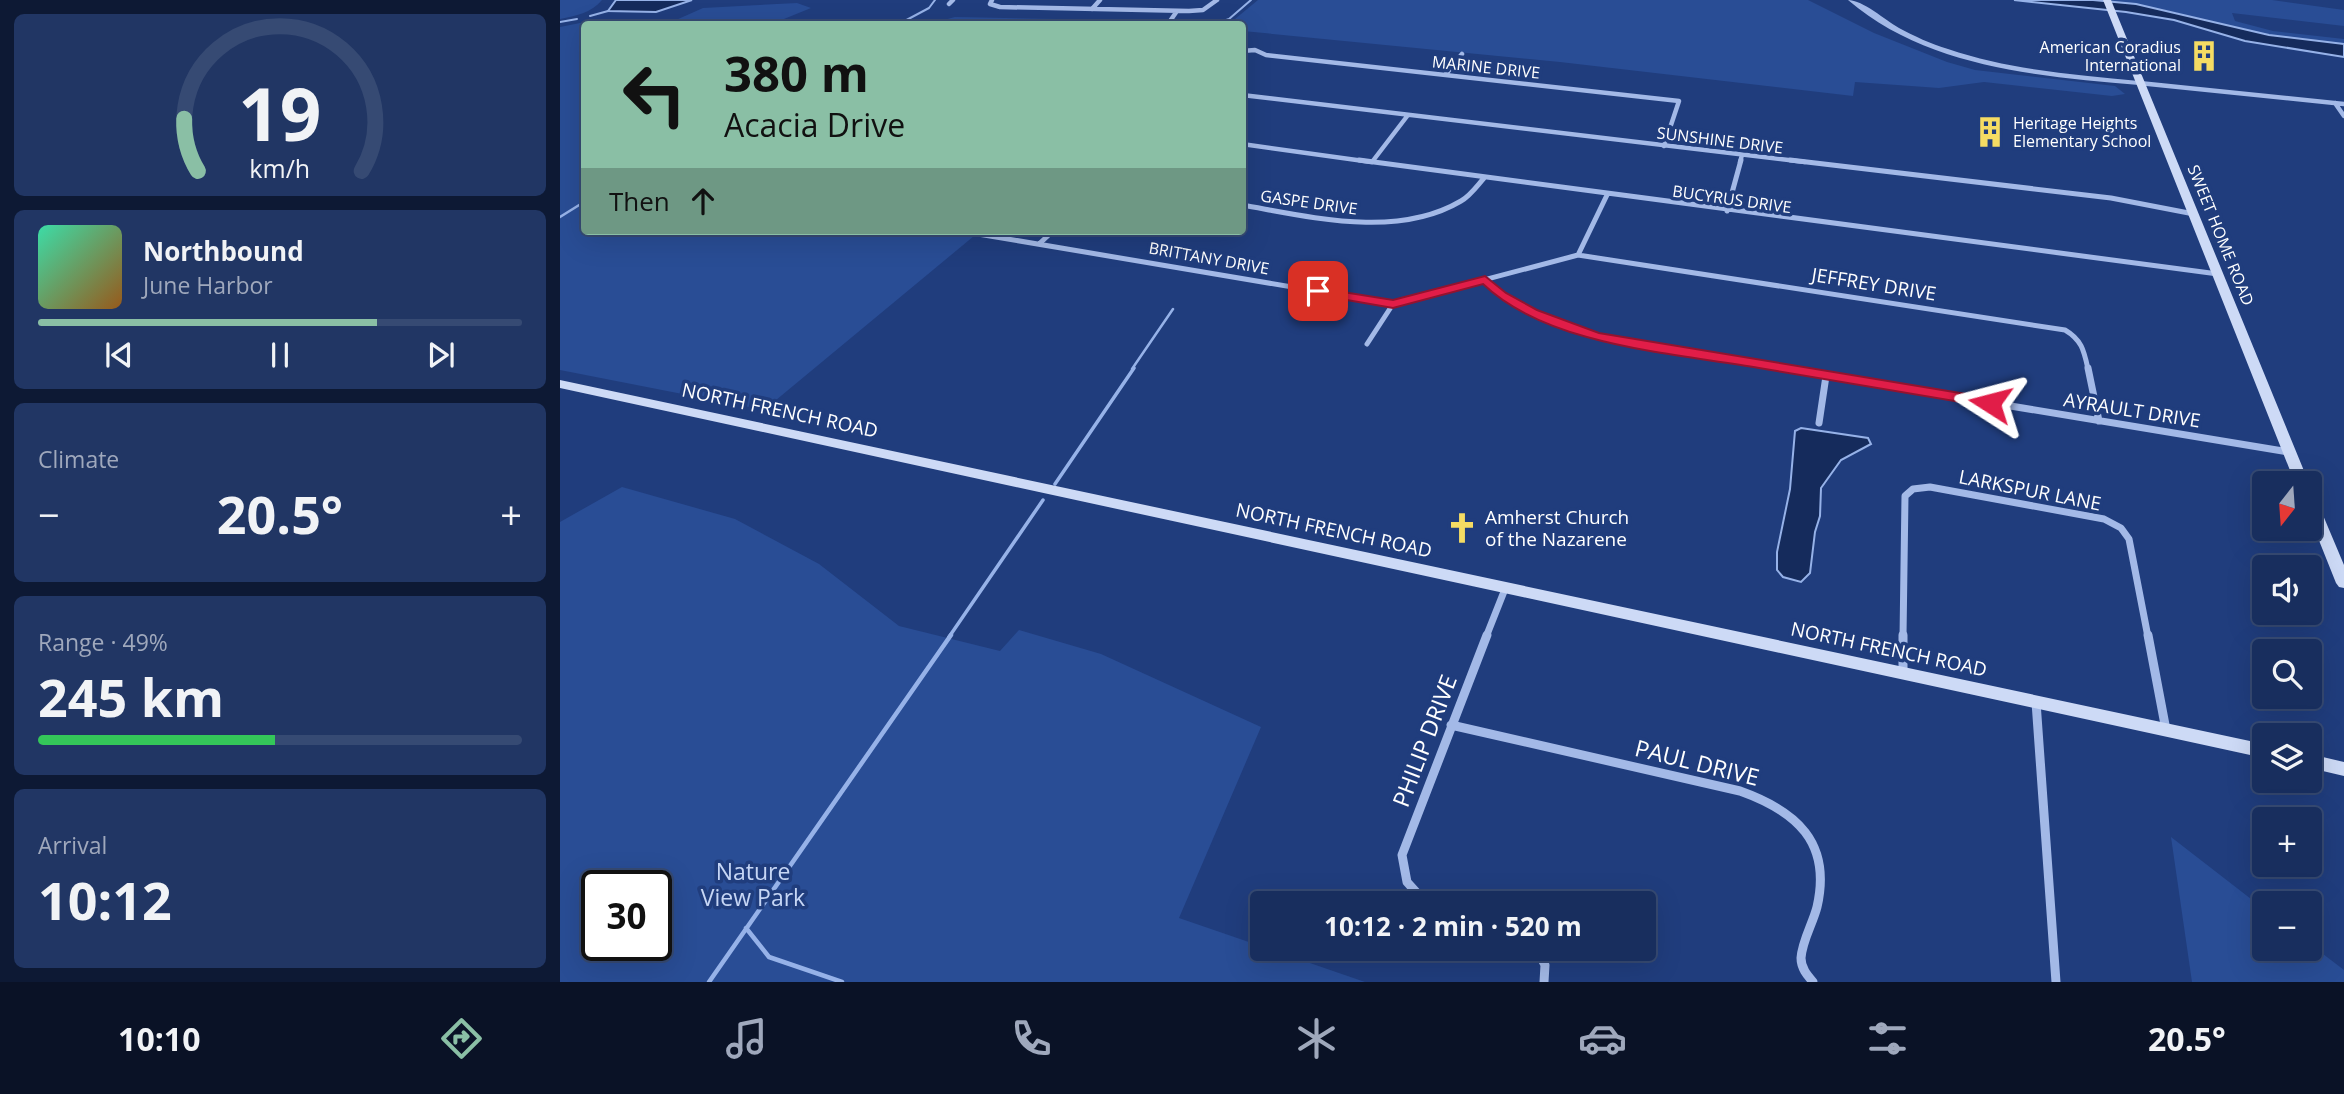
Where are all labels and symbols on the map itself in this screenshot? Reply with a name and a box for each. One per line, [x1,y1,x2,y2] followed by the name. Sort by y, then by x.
[2040,36,2181,76] place label: American Coradius International
[2187,39,2221,73] building icon: American Coradius International
[1431,50,1541,84] street label: MARINE DRIVE
[2013,112,2151,152] place label: Heritage Heights Elementary School
[1973,115,2007,149] building icon: Heritage Heights Elementary School
[1656,121,1784,159] street label: SUNSHINE DRIVE
[2183,161,2259,309] street label: SWEET HOME ROAD
[1671,180,1793,218] street label: BUCYRUS DRIVE
[1259,184,1359,220] street label: GASPE DRIVE
[1147,237,1271,279] street label: BRITTANY DRIVE
[1288,261,1348,321] pin
[1808,261,1938,307] street label: JEFFREY DRIVE
[1953,366,2027,440] position arrow
[680,377,880,443] street label: NORTH FRENCH ROAD
[2062,386,2202,434] street label: AYRAULT DRIVE
[1957,463,2103,517] street label: LARKSPUR LANE
[2252,471,2322,541] north arrow
[1234,497,1434,563] street label: NORTH FRENCH ROAD
[1485,504,1629,552] place label: Amherst Church of the Nazarene
[1445,511,1479,545] church icon: Amherst Church of the Nazarene
[1789,616,1989,682] street label: NORTH FRENCH ROAD
[1384,670,1464,811] street label: PHILIP DRIVE
[1632,731,1763,793] street label: PAUL DRIVE
[701,855,805,913] park label: Nature View Park
[581,870,672,961] speed limit sign: 30

